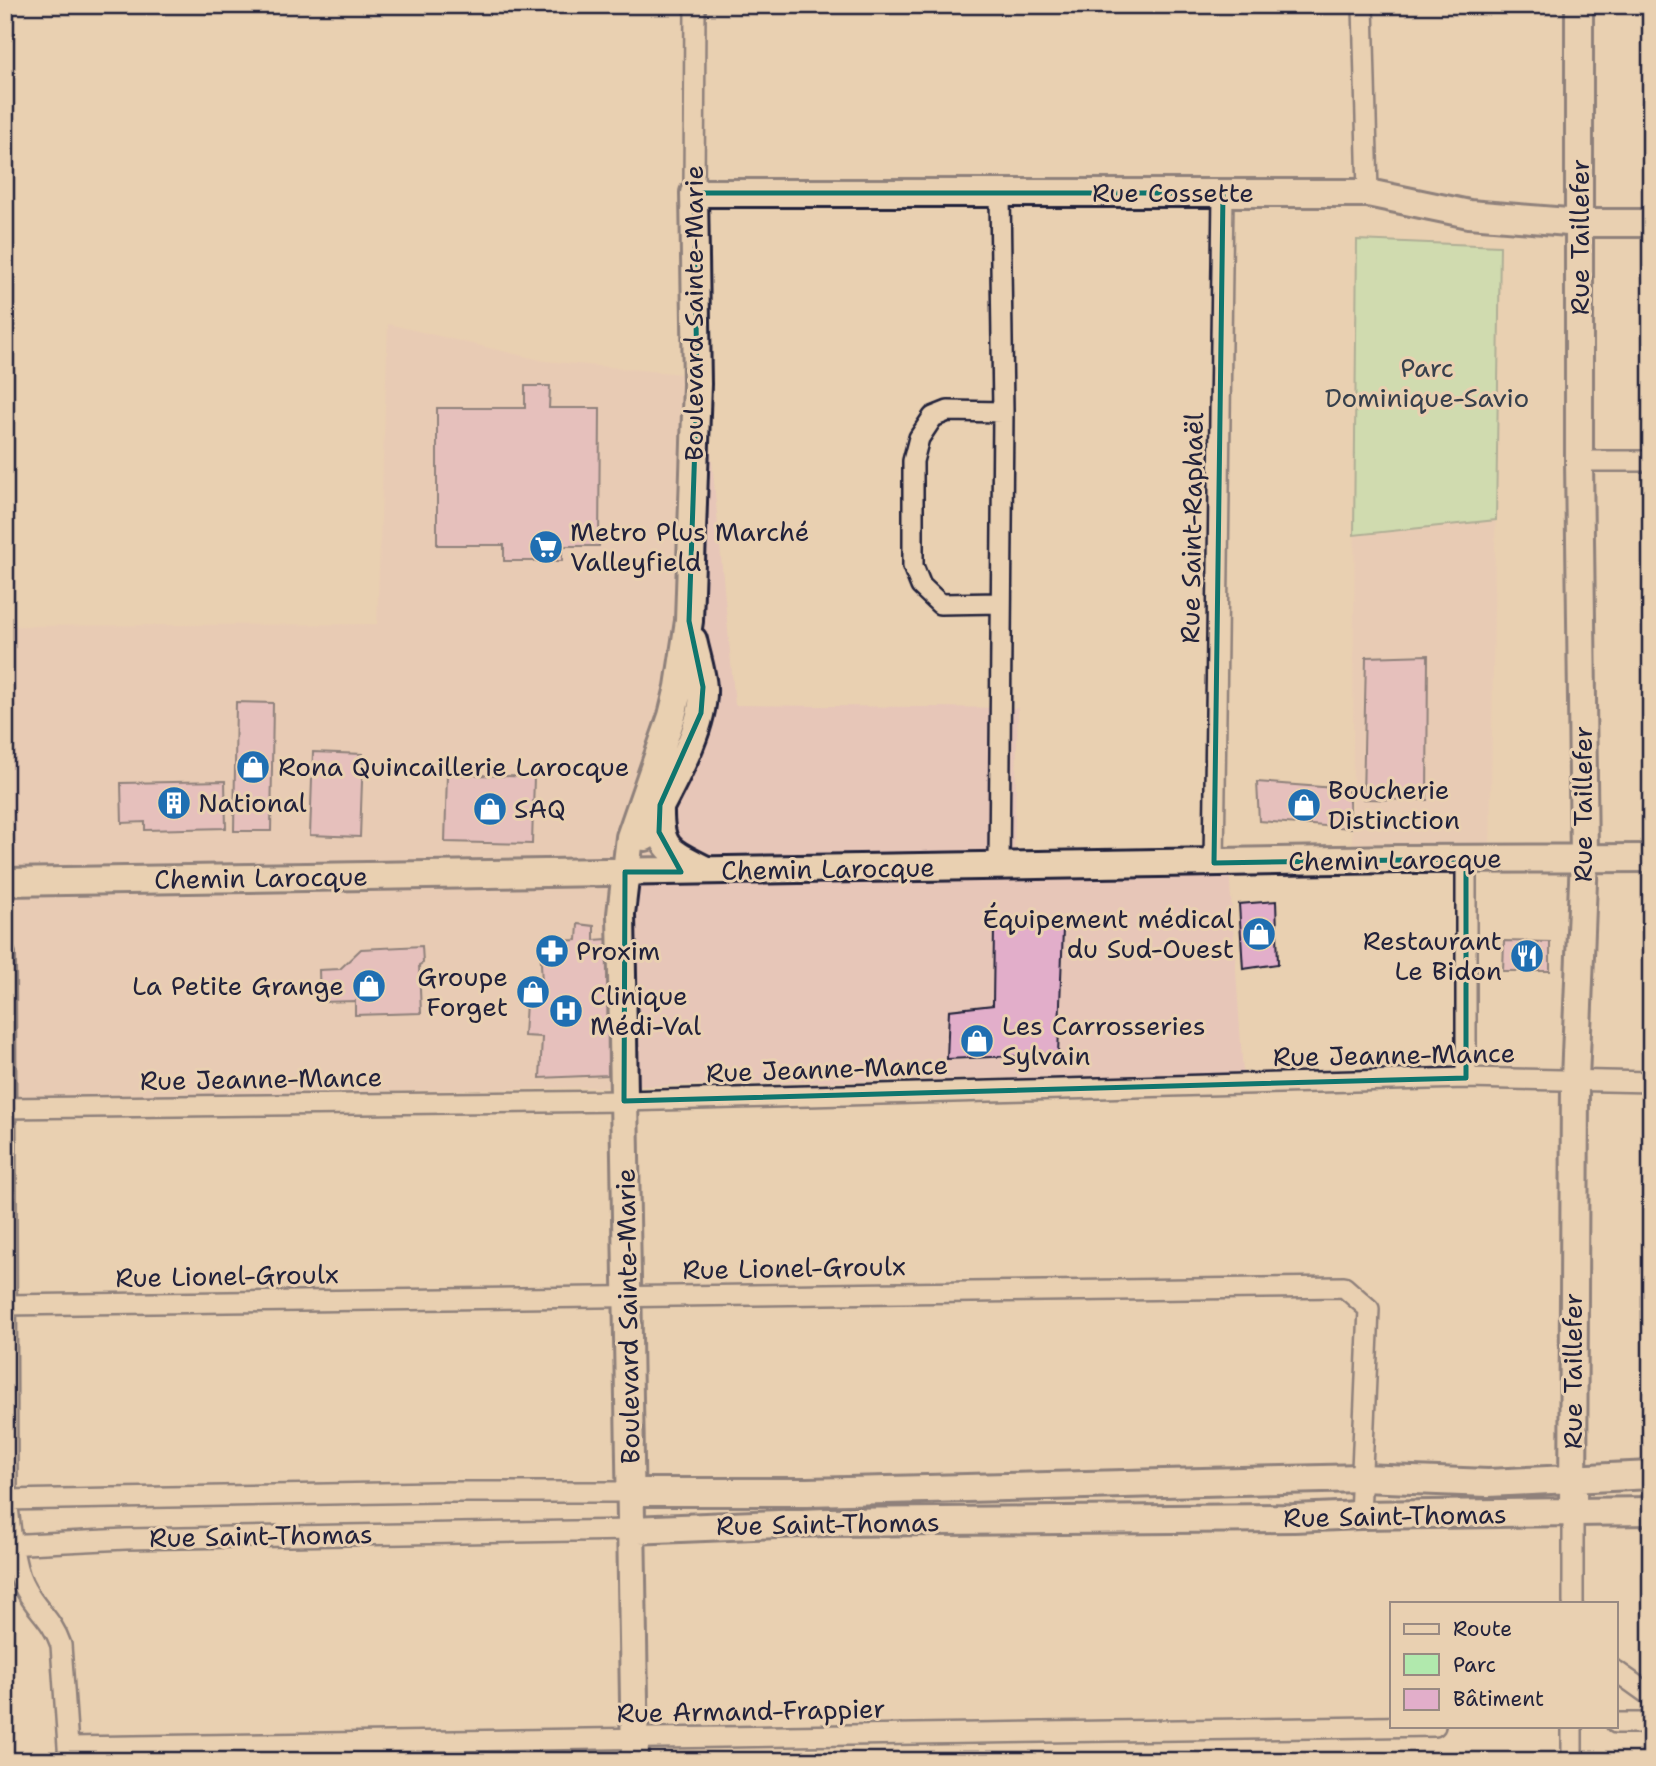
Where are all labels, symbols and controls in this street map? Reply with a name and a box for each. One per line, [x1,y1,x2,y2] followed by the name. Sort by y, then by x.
[1562,159,1597,315] street label: Rue Taillefer
[676,165,711,461] street label: Boulevard Sainte-Marie
[1092,175,1254,210] street label: Rue Cossette
[1325,350,1529,415] park label: Parc Dominique-Savio
[1172,412,1211,644] street label: Rue Saint-Raphaël
[570,514,809,579] place label: Metro Plus Marché Valleyfield
[527,528,565,566] supermarket icon: Metro Plus Marché Valleyfield
[1565,726,1600,882] street label: Rue Taillefer
[234,748,272,786] shop icon: Rona Quincaillerie Larocque
[278,749,629,784] place label: Rona Quincaillerie Larocque
[1328,772,1460,837] place label: Boucherie Distinction
[155,784,193,822] building icon: National
[198,785,307,820] place label: National
[1285,786,1323,824] shop icon: Boucherie Distinction
[471,790,509,828] shop icon: SAQ
[514,791,566,826] place label: SAQ
[1288,840,1502,879] street label: Chemin Larocque
[721,849,935,888] street label: Chemin Larocque
[154,858,368,897] street label: Chemin Larocque
[983,901,1234,966] place label: Équipement médical du Sud-Ouest
[1240,915,1278,953] shop icon: Équipement médical du Sud-Ouest
[1363,923,1502,988] place label: Restaurant Le Bidon
[533,932,571,970] pharmacy icon: Proxim
[576,933,660,968] place label: Proxim
[1508,937,1546,975] restaurant icon: Restaurant Le Bidon
[417,959,508,1024] place label: Groupe Forget
[350,967,388,1005] shop icon: La Petite Grange
[132,968,344,1003] place label: La Petite Grange
[514,973,552,1011] shop icon: Groupe Forget
[590,978,701,1043] place label: Clinique Médi-Val
[547,992,585,1030] hospital icon: Clinique Médi-Val
[1002,1008,1206,1073] place label: Les Carrosseries Sylvain
[958,1022,996,1060] shop icon: Les Carrosseries Sylvain
[1272,1035,1516,1074] street label: Rue Jeanne-Mance
[705,1047,949,1090] street label: Rue Jeanne-Mance
[139,1059,383,1098] street label: Rue Jeanne-Mance
[607,1168,648,1464] street label: Boulevard Sainte-Marie
[682,1248,906,1287] street label: Rue Lionel-Groulx
[115,1256,339,1295] street label: Rue Lionel-Groulx
[1555,1293,1590,1449] street label: Rue Taillefer
[1283,1496,1507,1535] street label: Rue Saint-Thomas
[716,1504,940,1543] street label: Rue Saint-Thomas
[149,1516,373,1555] street label: Rue Saint-Thomas
[1390,1602,1618,1728] legend
[1453,1615,1512,1643] text: Route
[1453,1651,1496,1679] text: Parc
[1453,1685,1544,1713] text: Bâtiment
[616,1691,886,1730] street label: Rue Armand-Frappier

